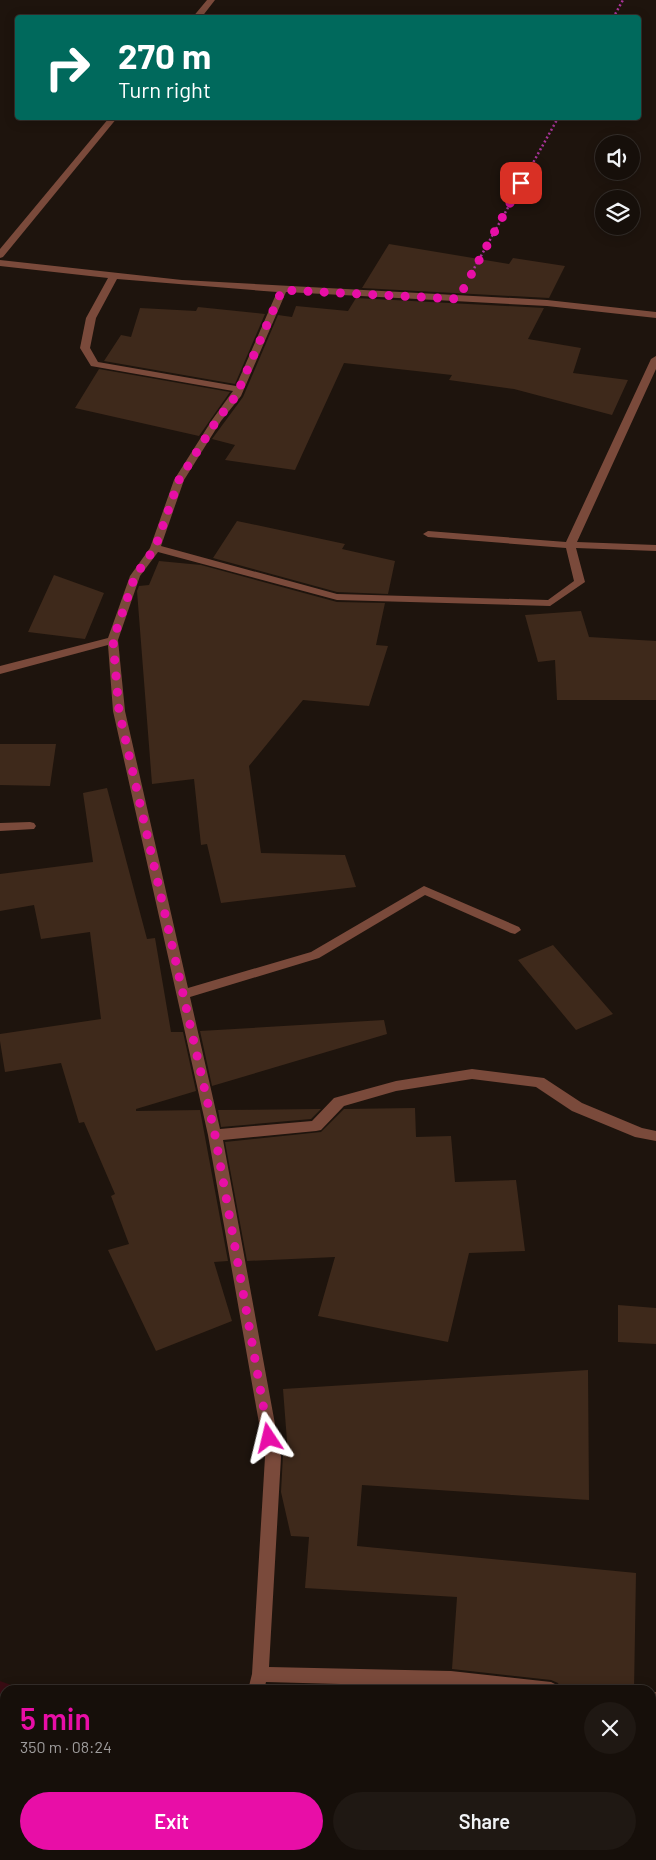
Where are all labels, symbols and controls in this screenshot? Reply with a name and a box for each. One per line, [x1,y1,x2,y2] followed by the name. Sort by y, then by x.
[118,34,211,76] text: 270 m
[35,35,100,100] icon: right
[118,76,211,102] text: Turn right
[595,135,640,235] map controls
[595,135,640,180] button: sound
[500,162,542,204] pin
[507,169,535,197] icon: arrive
[595,190,640,235] button: layers
[242,1411,294,1463] position arrow
[20,1700,91,1736] text: 5 min
[584,1702,636,1754] button: close
[20,1737,112,1756] text: 350 m · 08:24
[20,1792,323,1850] button: Exit
[333,1792,636,1850] button: Share

